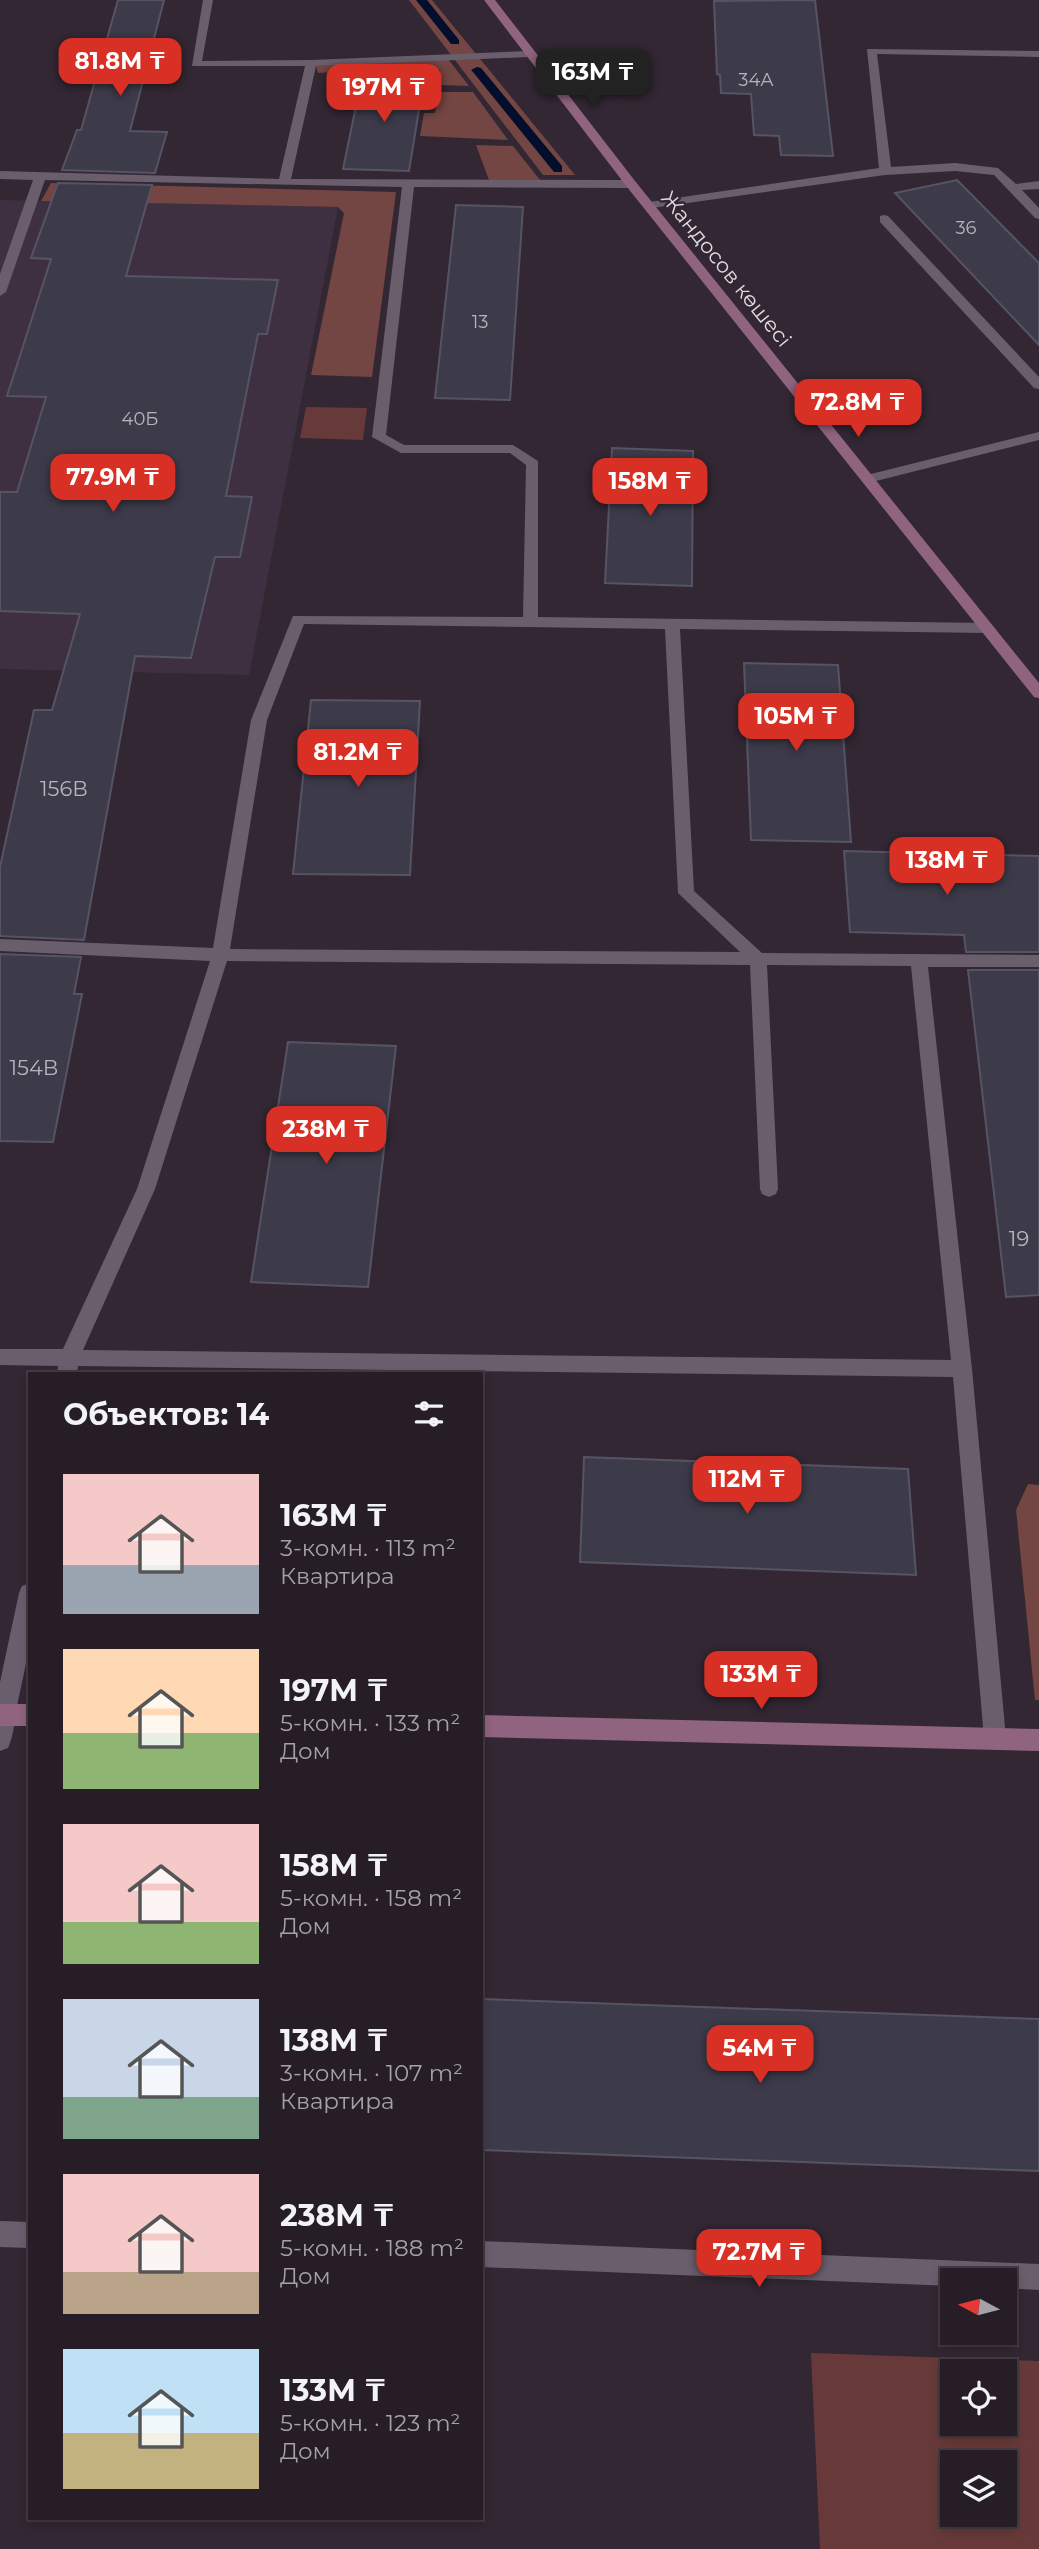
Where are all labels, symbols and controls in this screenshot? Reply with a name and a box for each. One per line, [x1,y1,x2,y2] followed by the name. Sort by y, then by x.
[55,38,185,98] pin: 81.8M ₸
[75,47,165,75] text: 81.8M ₸
[536,50,650,109] pin: 163M ₸
[552,58,634,86] text: 163M ₸
[327,64,441,124] pin: 197M ₸
[738,69,774,91] house number: 34А
[342,73,426,101] text: 197M ₸
[656,186,797,351] street label: Жандосов көшесі
[955,217,977,239] house number: 36
[472,311,488,333] house number: 13
[793,380,923,439] pin: 72.8M ₸
[811,388,905,416] text: 72.8M ₸
[122,408,158,430] house number: 40Б
[48,454,178,514] pin: 77.9M ₸
[593,458,707,518] pin: 158M ₸
[66,463,160,491] text: 77.9M ₸
[608,467,692,495] text: 158M ₸
[739,694,853,753] pin: 105M ₸
[754,702,838,730] text: 105M ₸
[293,730,423,789] pin: 81.2M ₸
[313,738,403,766] text: 81.2M ₸
[40,776,88,801] house number: 156В
[890,838,1004,897] pin: 138M ₸
[905,846,989,874] text: 138M ₸
[9,1055,59,1080] house number: 154В
[269,1106,383,1166] pin: 238M ₸
[282,1115,370,1143] text: 238M ₸
[1009,1226,1029,1251] house number: 19
[410,1395,448,1433] icon: filters
[63,1396,269,1433] text: Объектов: 14
[690,1456,804,1516] pin: 112M ₸
[709,1465,785,1493] text: 112M ₸
[280,1497,388,1534] text: 163M ₸
[119,1502,203,1586] icon: home
[280,1534,456,1562] text: 3-комн. · 113 m²
[280,1562,394,1590] text: Квартира
[704,1652,818,1711] pin: 133M ₸
[720,1660,802,1688] text: 133M ₸
[280,1672,388,1709] text: 197M ₸
[119,1677,203,1761] icon: home
[280,1709,460,1737] text: 5-комн. · 133 m²
[280,1737,331,1765] text: Дом
[280,1847,388,1884] text: 158M ₸
[119,1852,203,1936] icon: home
[280,1884,462,1912] text: 5-комн. · 158 m²
[280,1912,331,1940] text: Дом
[280,2022,388,2059] text: 138M ₸
[711,2025,809,2085] pin: 54M ₸
[119,2027,203,2111] icon: home
[723,2034,797,2062] text: 54M ₸
[280,2059,463,2087] text: 3-комн. · 107 m²
[280,2087,394,2115] text: Квартира
[280,2197,394,2234] text: 238M ₸
[119,2202,203,2286] icon: home
[694,2230,824,2289] pin: 72.7M ₸
[280,2234,464,2262] text: 5-комн. · 188 m²
[712,2238,806,2266] text: 72.7M ₸
[280,2262,331,2290] text: Дом
[940,2268,1017,2345] north arrow
[940,2268,1017,2527] map controls
[940,2359,1017,2436] button: locate
[280,2372,386,2409] text: 133M ₸
[119,2377,203,2461] icon: home
[280,2409,460,2437] text: 5-комн. · 123 m²
[280,2437,331,2465] text: Дом
[940,2450,1017,2527] button: layers

